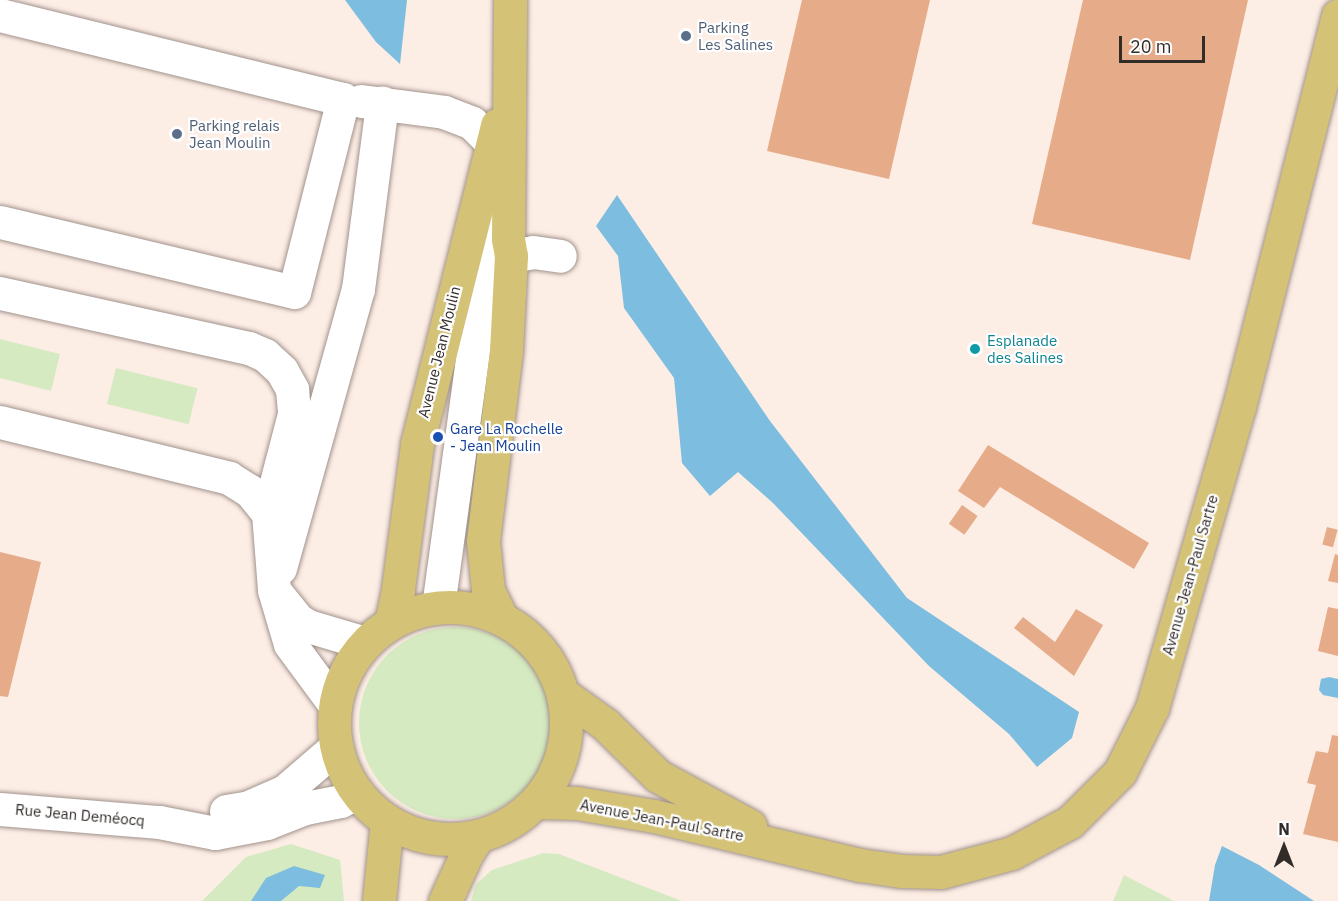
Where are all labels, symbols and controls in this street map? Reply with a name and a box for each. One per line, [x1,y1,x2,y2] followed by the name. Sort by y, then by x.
[698,18,773,53] place label: Parking Les Salines
[1122,24,1208,62] scale bar
[679,29,693,43] marker: Parking Les Salines
[1130,35,1172,58] text: 20 m
[189,116,280,151] place label: Parking relais Jean Moulin
[170,127,184,141] marker: Parking relais Jean Moulin
[414,284,464,420] street label: Avenue Jean Moulin
[987,331,1063,366] place label: Esplanade des Salines
[968,342,982,356] marker: Esplanade des Salines
[450,419,563,454] place label: Gare La Rochelle - Jean Moulin
[431,430,445,444] marker: Gare La Rochelle - Jean Moulin
[1158,493,1222,657] street label: Avenue Jean-Paul Sartre
[579,795,745,845] street label: Avenue Jean-Paul Sartre
[14,800,146,830] street label: Rue Jean Deméocq
[1254,817,1314,877] north arrow
[1278,819,1290,839] text: N

